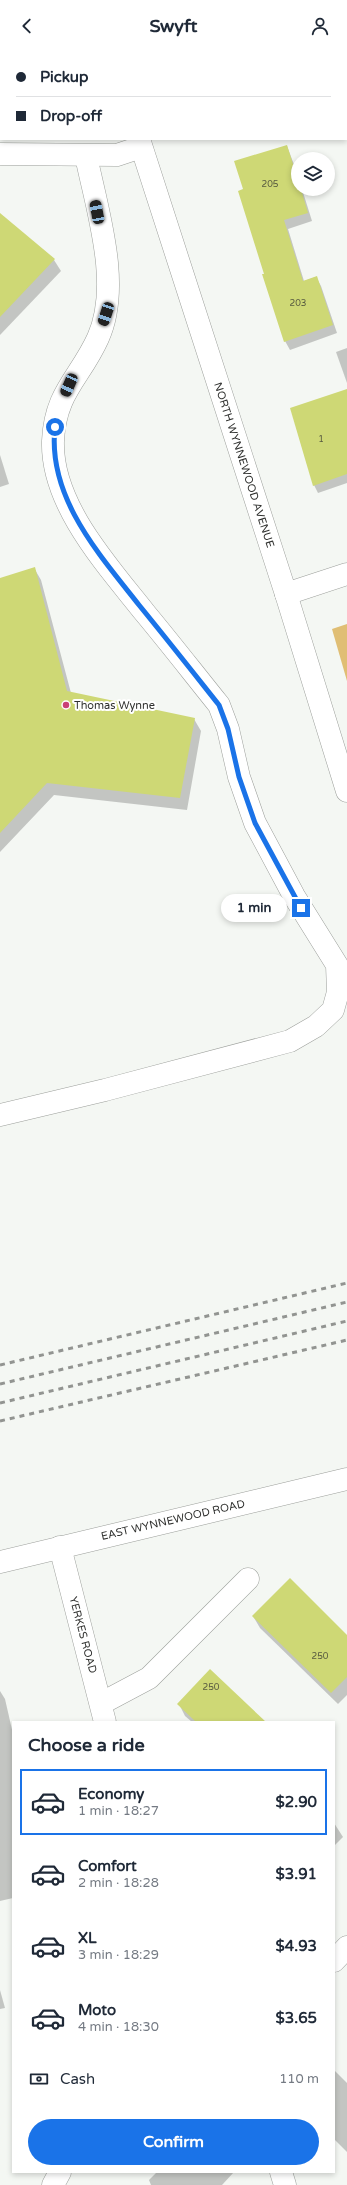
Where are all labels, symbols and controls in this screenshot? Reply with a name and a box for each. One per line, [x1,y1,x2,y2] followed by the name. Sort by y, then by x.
[16,15,38,37] icon: back
[149,15,198,37] text: Swyft
[309,15,331,37] icon: person
[40,68,88,86] text: Pickup
[40,107,102,125] text: Drop-off
[291,152,335,196] map controls
[291,152,335,196] button: layers
[262,179,279,190] house number: 205
[89,199,105,225] car
[290,298,306,309] house number: 203
[97,301,115,327] car
[59,372,79,398] car
[211,381,277,549] street label: NORTH WYNNEWOOD AVENUE
[46,418,64,436] route start
[318,434,324,445] house number: 1
[74,699,155,712] place label: Thomas Wynne
[61,700,71,710] marker: Thomas Wynne
[221,894,287,922] callout: 1 min
[292,899,310,917] route end
[237,900,271,916] text: 1 min
[100,1497,246,1543] street label: EAST WYNNEWOOD ROAD
[67,1595,99,1675] street label: YERKES ROAD
[312,1651,329,1662] house number: 250
[203,1682,220,1693] house number: 250
[28,1734,145,1756] text: Choose a ride
[30,1784,66,1820] icon: car
[78,1785,144,1803] text: Economy
[276,1793,317,1811] text: $2.90
[78,1803,159,1819] text: 1 min · 18:27
[30,1856,66,1892] icon: car
[78,1857,137,1875] text: Comfort
[276,1865,317,1883] text: $3.91
[78,1875,159,1891] text: 2 min · 18:28
[30,1928,66,1964] icon: car
[78,1929,97,1947] text: XL
[276,1937,317,1955] text: $4.93
[78,1947,159,1963] text: 3 min · 18:29
[30,2000,66,2036] icon: car
[78,2001,116,2019] text: Moto
[276,2009,317,2027] text: $3.65
[78,2019,159,2035] text: 4 min · 18:30
[28,2068,50,2090] icon: cash
[60,2070,95,2088] text: Cash
[279,2071,319,2087] text: 110 m
[28,2119,319,2165] button: Confirm

